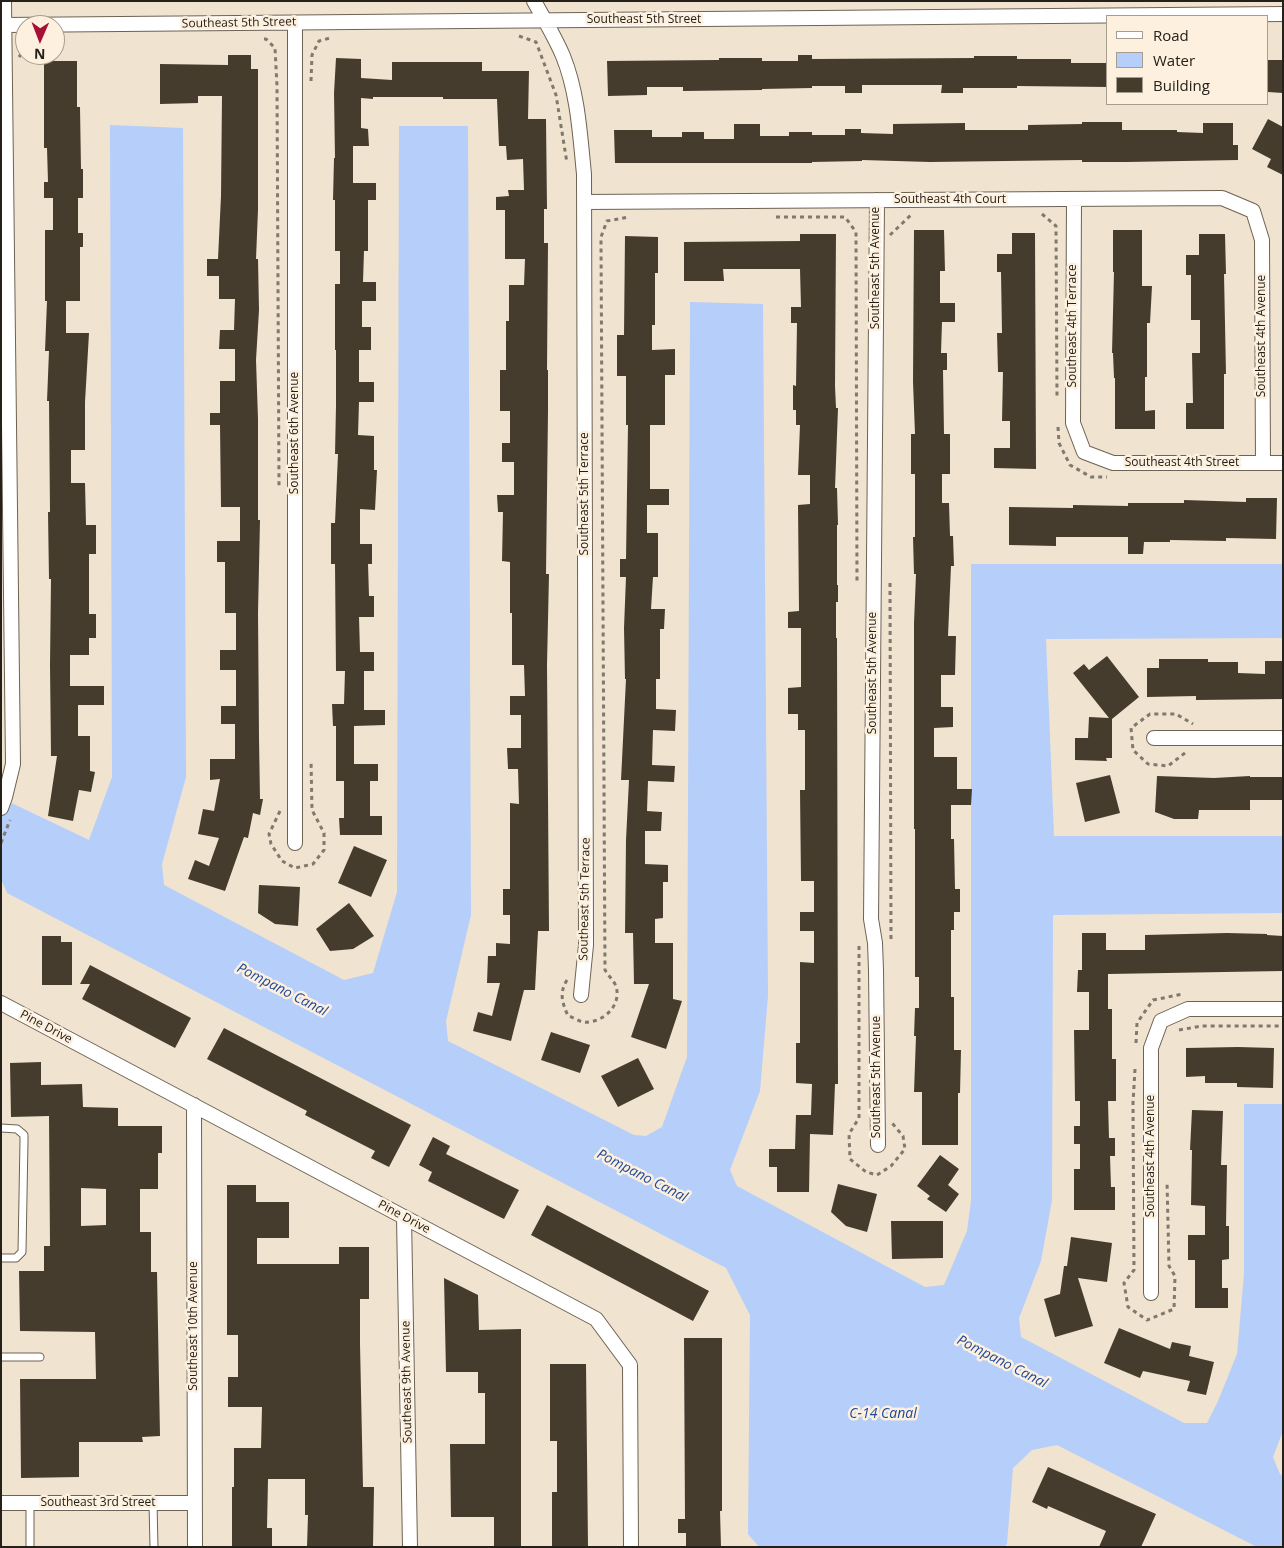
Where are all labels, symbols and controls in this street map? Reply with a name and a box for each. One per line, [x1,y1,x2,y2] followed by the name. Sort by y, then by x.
[587,13,701,27] street label: Southeast 5th Street
[15,15,65,65] north arrow
[182,15,296,31] street label: Southeast 5th Street
[1106,15,1269,105] legend
[1153,25,1189,45] text: Road
[34,45,46,64] text: N
[1153,50,1195,70] text: Water
[1153,75,1210,95] text: Building
[894,193,1006,207] street label: Southeast 4th Court
[869,207,883,329] street label: Southeast 5th Avenue
[1066,264,1080,388] street label: Southeast 4th Terrace
[1255,275,1269,397] street label: Southeast 4th Avenue
[288,372,302,494] street label: Southeast 6th Avenue
[578,432,592,556] street label: Southeast 5th Terrace
[1125,456,1239,470] street label: Southeast 4th Street
[866,612,880,734] street label: Southeast 5th Avenue
[577,837,593,961] street label: Southeast 5th Terrace
[234,960,330,1020] water label: Pompano Canal
[18,1007,74,1047] street label: Pine Drive
[870,1016,884,1138] street label: Southeast 5th Avenue
[1144,1095,1158,1217] street label: Southeast 4th Avenue
[594,1146,690,1206] water label: Pompano Canal
[376,1197,432,1237] street label: Pine Drive
[187,1261,201,1391] street label: Southeast 10th Avenue
[399,1321,415,1443] street label: Southeast 9th Avenue
[954,1332,1050,1392] water label: Pompano Canal
[849,1406,917,1422] water label: C-14 Canal
[40,1496,156,1510] street label: Southeast 3rd Street

